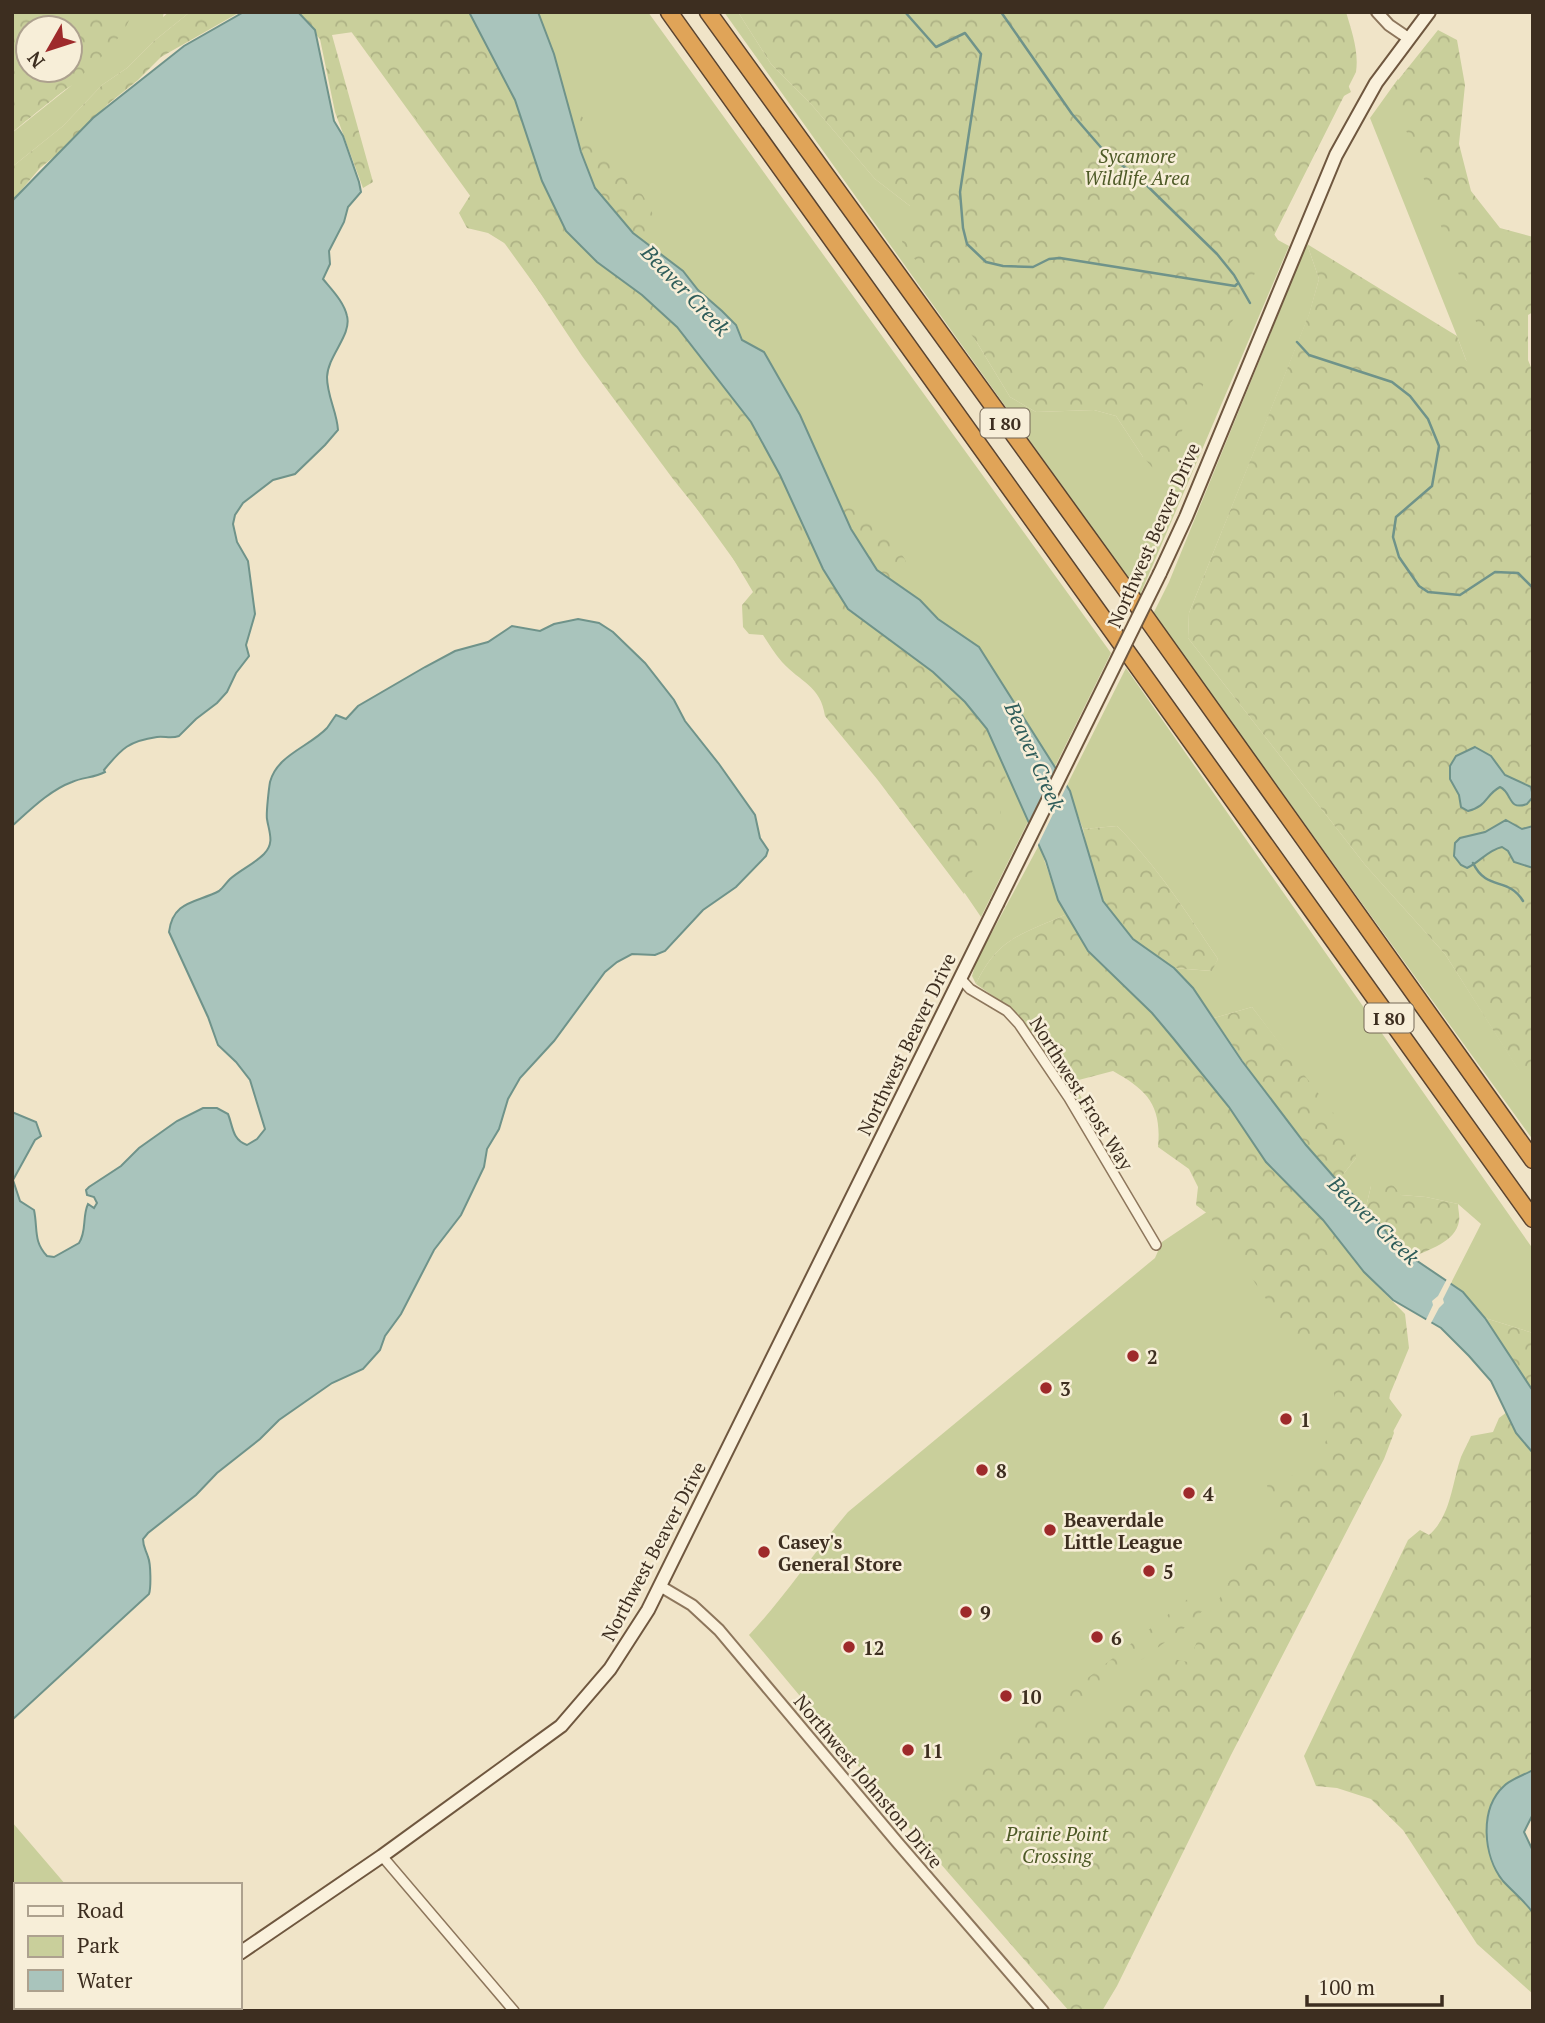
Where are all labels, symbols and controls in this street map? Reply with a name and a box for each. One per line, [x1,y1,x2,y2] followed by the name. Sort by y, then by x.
[14,14,84,84] north arrow
[21,46,50,73] text: N
[1084,143,1190,190] park label: Sycamore Wildlife Area
[635,238,737,342] water label: Beaver Creek
[981,408,1030,438] road number: I 80
[1101,439,1205,631] street label: Northwest Beaver Drive
[998,696,1072,815] water label: Beaver Creek
[851,949,961,1139] street label: Northwest Beaver Drive
[1364,1003,1414,1032] road number: I 80
[1025,1011,1140,1175] street label: Northwest Frost Way
[1322,1169,1426,1271] water label: Beaver Creek
[1147,1344,1158,1369] place label: 2
[1125,1348,1141,1364] marker: 2
[1060,1376,1071,1401] place label: 3
[1038,1380,1054,1396] marker: 3
[1300,1407,1311,1432] place label: 1
[1278,1411,1294,1427] marker: 1
[595,1457,711,1645] street label: Northwest Beaver Drive
[996,1458,1007,1483] place label: 8
[974,1462,990,1478] marker: 8
[1203,1481,1214,1506] place label: 4
[1181,1485,1197,1501] marker: 4
[1064,1507,1183,1554] place label: Beaverdale Little League
[1042,1522,1058,1538] marker: Beaverdale Little League
[778,1529,902,1576] place label: Casey's General Store
[756,1544,772,1560] marker: Casey's General Store
[1163,1559,1174,1584] place label: 5
[1141,1563,1157,1579] marker: 5
[980,1600,991,1625] place label: 9
[958,1604,974,1620] marker: 9
[1111,1625,1122,1650] place label: 6
[1089,1629,1105,1645] marker: 6
[863,1635,884,1660] place label: 12
[841,1639,857,1655] marker: 12
[1020,1684,1042,1709] place label: 10
[998,1688,1014,1704] marker: 10
[789,1689,949,1873] street label: Northwest Johnston Drive
[922,1738,943,1763] place label: 11
[900,1742,916,1758] marker: 11
[1005,1821,1109,1868] park label: Prairie Point Crossing
[14,1883,242,2009] legend
[77,1896,124,1924] text: Road
[77,1931,119,1959] text: Park
[1307,1964,1442,2008] scale bar
[77,1966,132,1994] text: Water
[1318,1973,1375,2001] text: 100 m

